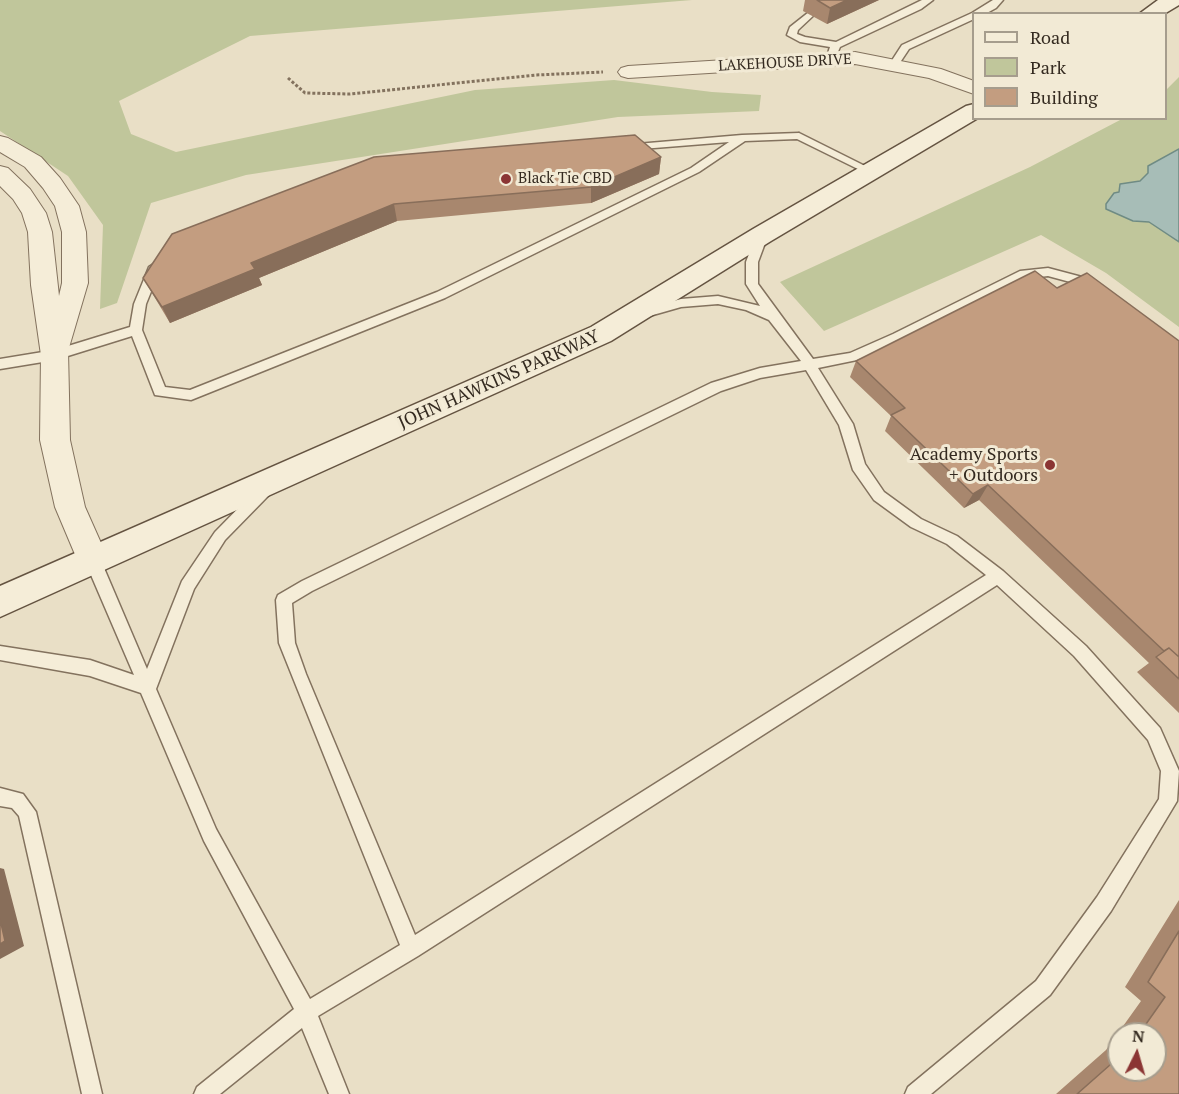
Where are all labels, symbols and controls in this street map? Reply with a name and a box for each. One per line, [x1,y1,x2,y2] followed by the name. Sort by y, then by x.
[972,12,1167,120] legend
[1030,25,1070,49] text: Road
[718,51,852,75] street label: LAKEHOUSE DRIVE
[1030,55,1066,79] text: Park
[1030,85,1098,109] text: Building
[518,170,612,188] place label: Black Tie CBD
[499,172,513,186] marker: Black Tie CBD
[395,326,603,434] street label: JOHN HAWKINS PARKWAY
[910,444,1038,486] place label: Academy Sports + Outdoors
[1043,458,1057,472] marker: Academy Sports + Outdoors
[1107,1022,1167,1082] north arrow
[1131,1025,1145,1048] text: N

